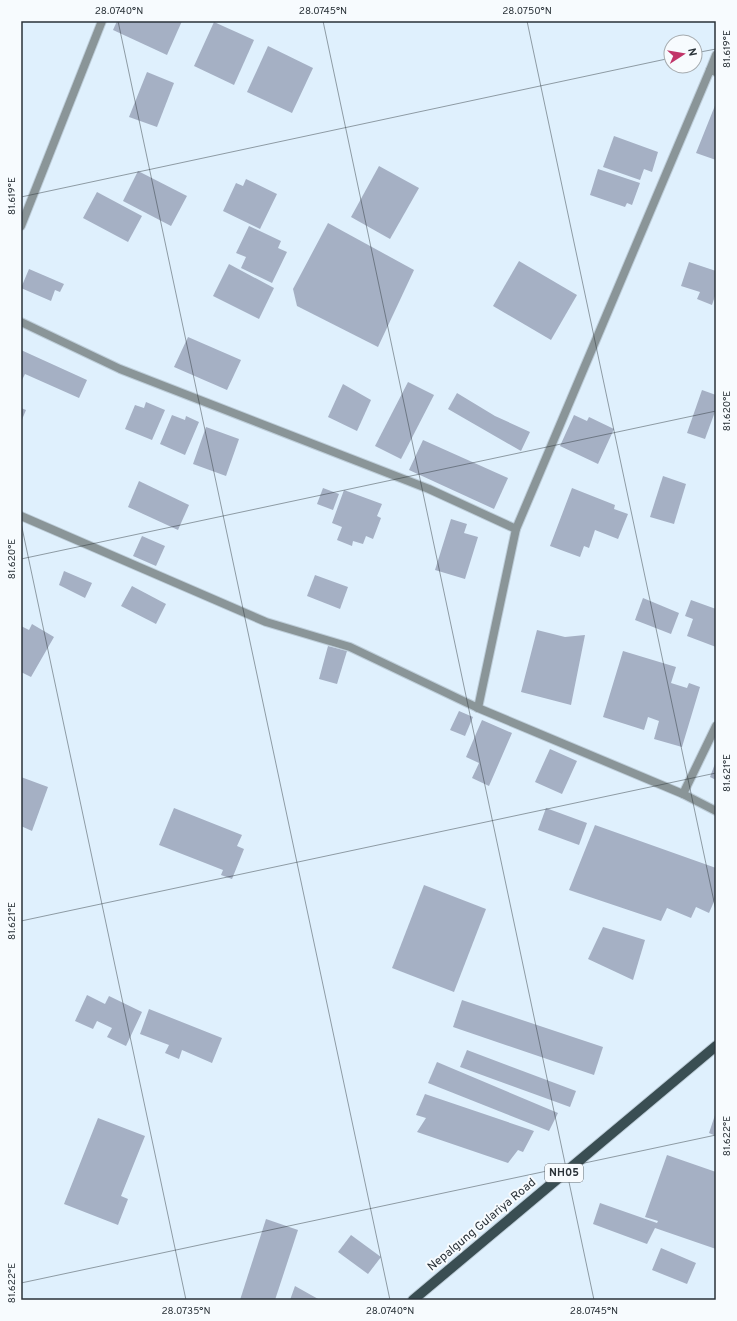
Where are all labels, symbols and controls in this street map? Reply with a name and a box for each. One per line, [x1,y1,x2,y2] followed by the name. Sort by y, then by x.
[95,5,143,18] text: 28.0740°N
[299,5,347,18] text: 28.0745°N
[502,5,552,18] text: 28.0750°N
[721,30,734,68] text: 81.619°E
[663,34,703,74] north arrow
[684,47,699,57] text: N
[6,177,19,215] text: 81.619°E
[721,391,734,431] text: 81.620°E
[6,539,19,579] text: 81.620°E
[721,754,734,792] text: 81.621°E
[6,902,19,940] text: 81.621°E
[721,1116,734,1156] text: 81.622°E
[545,1164,583,1182] road number: NH05
[424,1175,540,1275] street label: Nepalgung Gulariya Road
[6,1263,19,1303] text: 81.622°E
[161,1305,211,1318] text: 28.0735°N
[366,1305,414,1318] text: 28.0740°N
[570,1305,618,1318] text: 28.0745°N

